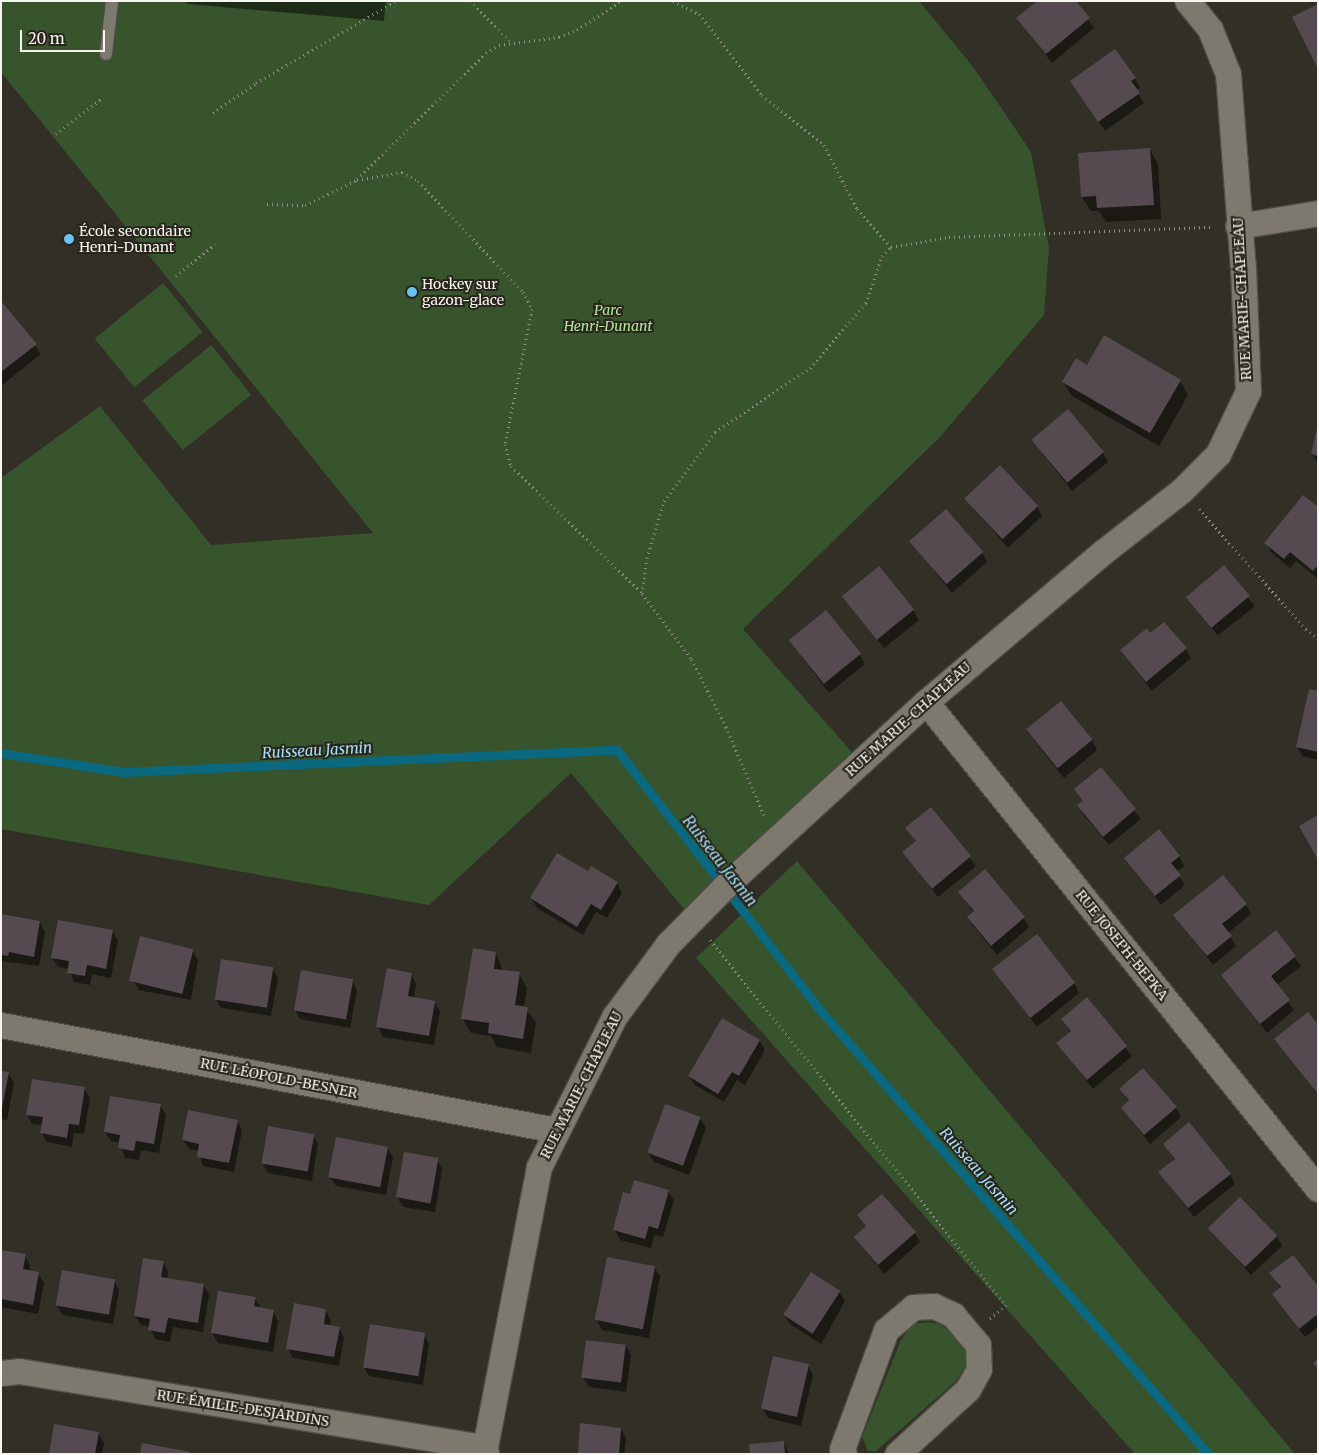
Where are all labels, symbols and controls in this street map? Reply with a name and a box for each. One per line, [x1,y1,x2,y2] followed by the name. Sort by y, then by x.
[22,20,108,52] scale bar
[28,29,65,48] text: 20 m
[1229,217,1255,381] street label: RUE MARIE-CHAPLEAU
[79,223,191,256] place label: École secondaire Henri-Dunant
[63,233,75,245] marker: École secondaire Henri-Dunant
[422,276,504,308] place label: Hockey sur gazon-glace
[406,286,418,298] marker: Hockey sur gazon-glace
[564,302,652,334] park label: Parc Henri-Dunant
[842,658,974,780] street label: RUE MARIE-CHAPLEAU
[262,738,372,762] water label: Ruisseau Jasmin
[679,812,761,910] water label: Ruisseau Jasmin
[1072,886,1172,1004] street label: RUE JOSEPH-BEPKA
[537,1009,625,1161] street label: RUE MARIE-CHAPLEAU
[199,1055,359,1101] street label: RUE LÉOPOLD-BESNER
[936,1124,1022,1218] water label: Ruisseau Jasmin
[156,1386,330,1430] street label: RUE ÉMILIE-DESJARDINS

